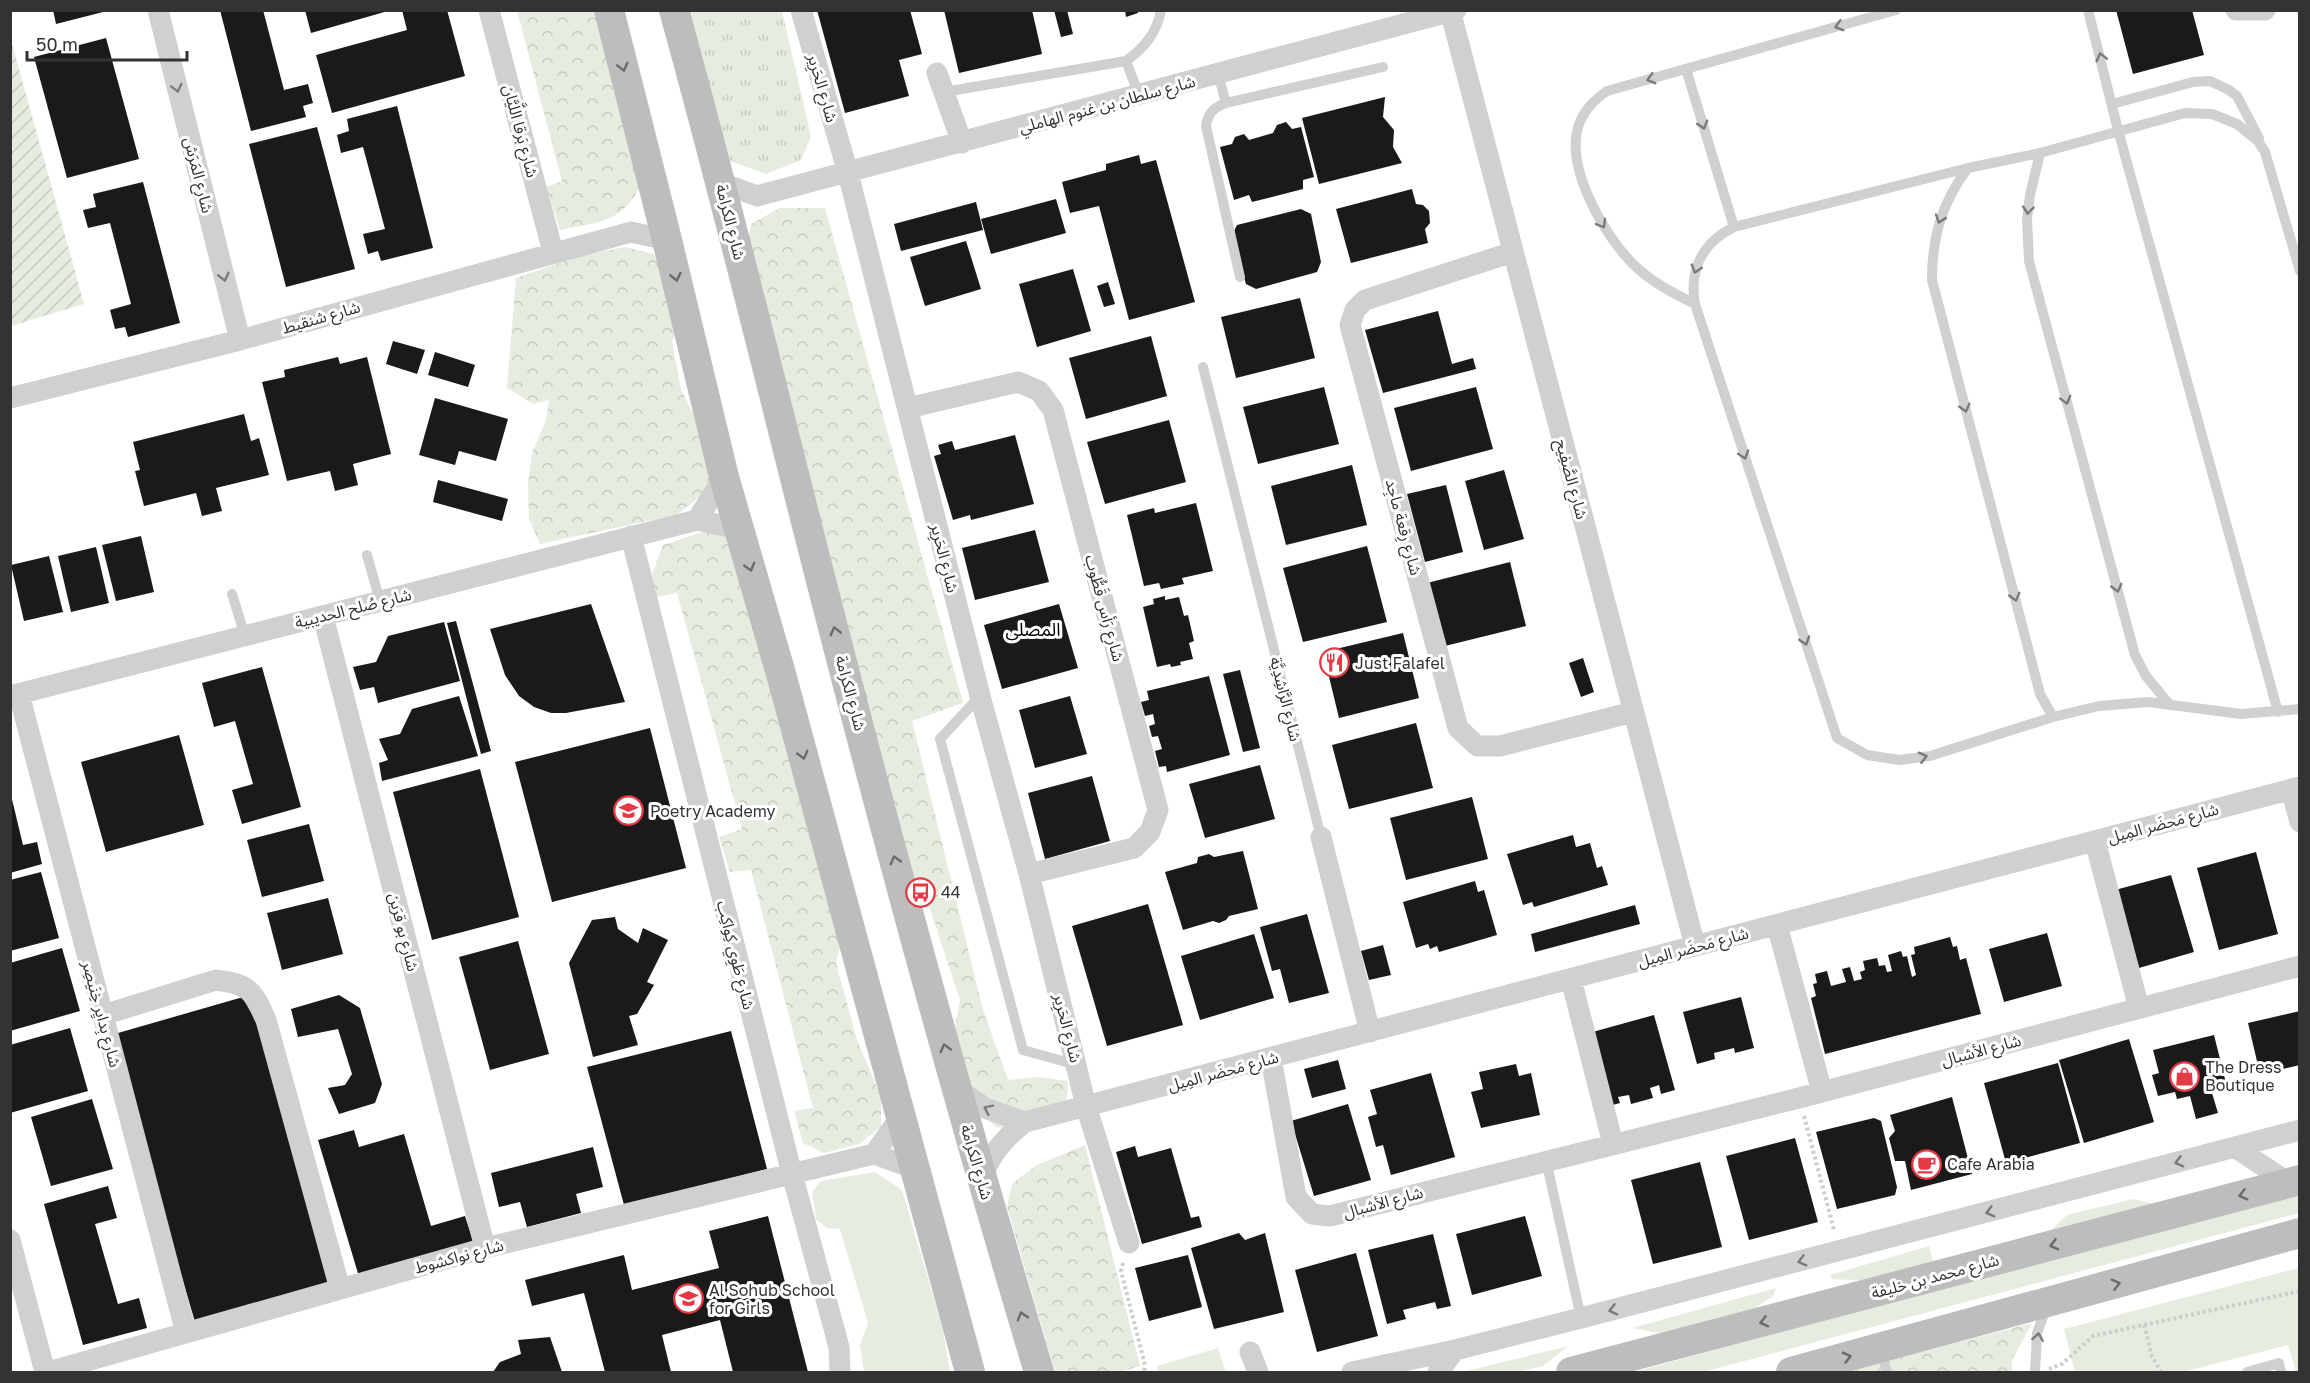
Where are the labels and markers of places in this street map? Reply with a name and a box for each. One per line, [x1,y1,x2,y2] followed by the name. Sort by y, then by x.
[1318,647,1350,679] restaurant icon: Just Falafel
[1355,653,1445,673] place label: Just Falafel
[613,795,645,827] school or university icon: Poetry Academy
[650,801,776,821] place label: Poetry Academy
[904,876,936,908] bus stop icon: 44
[941,882,961,902] place label: 44
[2205,1057,2282,1095] place label: The Dress Boutique
[2168,1060,2200,1092] shop icon: The Dress Boutique
[1910,1148,1942,1180] cafe icon: Cafe Arabia
[1947,1154,2035,1174] place label: Cafe Arabia
[709,1280,835,1318] place label: Al Sohub School for Girls
[672,1283,704,1315] school or university icon: Al Sohub School for Girls

